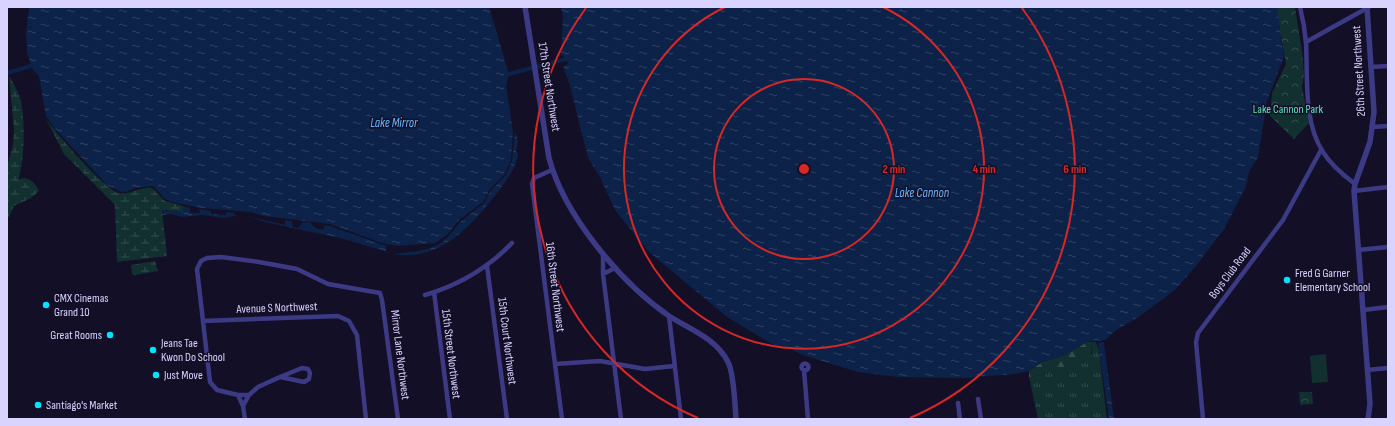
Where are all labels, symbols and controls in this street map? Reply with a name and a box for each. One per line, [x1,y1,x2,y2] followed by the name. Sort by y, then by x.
[1349,25,1369,117] street label: 26th Street Northwest
[535,41,563,133] street label: 17th Street Northwest
[1253,102,1324,117] park label: Lake Cannon Park
[370,115,419,131] water label: Lake Mirror
[797,162,811,176] centre of rings
[883,162,905,177] text: 2 min
[972,162,996,177] text: 4 min
[1063,162,1087,177] text: 6 min
[895,185,950,201] water label: Lake Cannon
[542,241,568,333] street label: 16th Street Northwest
[1206,244,1254,302] street label: Boys Club Road
[1295,266,1370,295] place label: Fred G Garner Elementary School
[1282,275,1292,285] marker: Fred G Garner Elementary School
[54,291,109,320] place label: CMX Cinemas Grand 10
[494,297,520,386] street label: 15th Court Northwest
[235,299,318,317] street label: Avenue S Northwest
[41,300,51,310] marker: CMX Cinemas Grand 10
[438,308,464,400] street label: 15th Street Northwest
[387,309,413,401] street label: Mirror Lane Northwest
[50,328,102,343] place label: Great Rooms
[105,330,115,340] marker: Great Rooms
[160,336,225,365] place label: Jeans Tae Kwon Do School
[148,345,158,355] marker: Jeans Tae Kwon Do School
[163,368,203,383] place label: Just Move
[151,370,161,380] marker: Just Move
[46,398,118,413] place label: Santiago's Market
[33,400,43,410] marker: Santiago's Market

